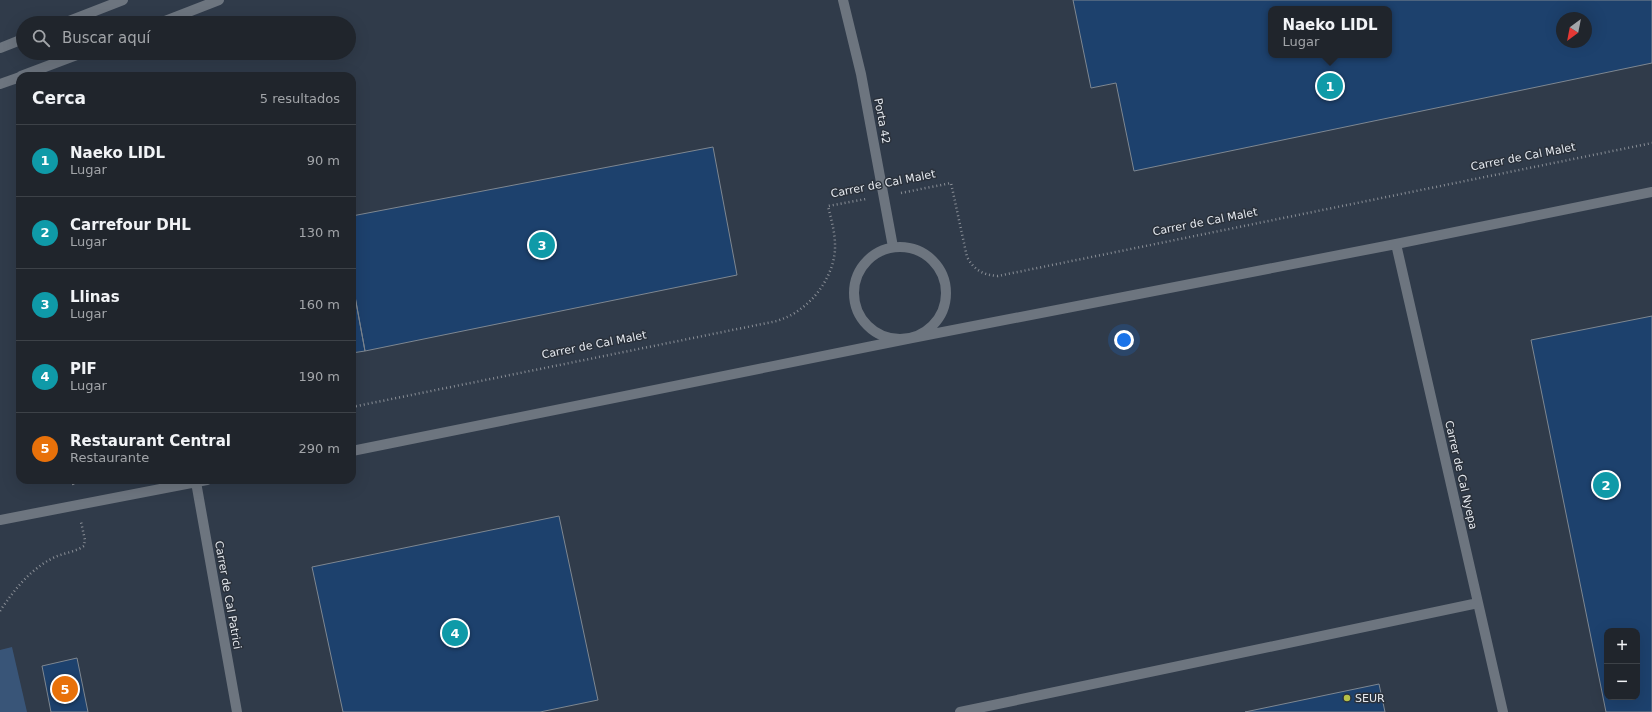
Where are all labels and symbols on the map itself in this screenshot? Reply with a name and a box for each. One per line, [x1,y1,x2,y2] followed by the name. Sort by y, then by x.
[1556,12,1592,48] north arrow
[1317,71,1343,101] pin: 1
[871,97,893,145] street label: Porta 42
[1470,140,1577,174] street label: Carrer de Cal Malet
[830,167,937,201] street label: Carrer de Cal Malet
[1152,205,1259,239] street label: Carrer de Cal Malet
[529,230,555,260] pin: 3
[541,328,648,362] street label: Carrer de Cal Malet
[1114,330,1134,350] your location
[1442,419,1480,531] street label: Carrer de Cal Nyepa
[1593,470,1619,500] pin: 2
[212,540,244,650] street label: Carrer de Cal Patrici
[442,618,468,648] pin: 4
[52,674,78,704] pin: 5
[1355,692,1385,705] place label: SEUR
[1342,693,1352,703] marker: SEUR

